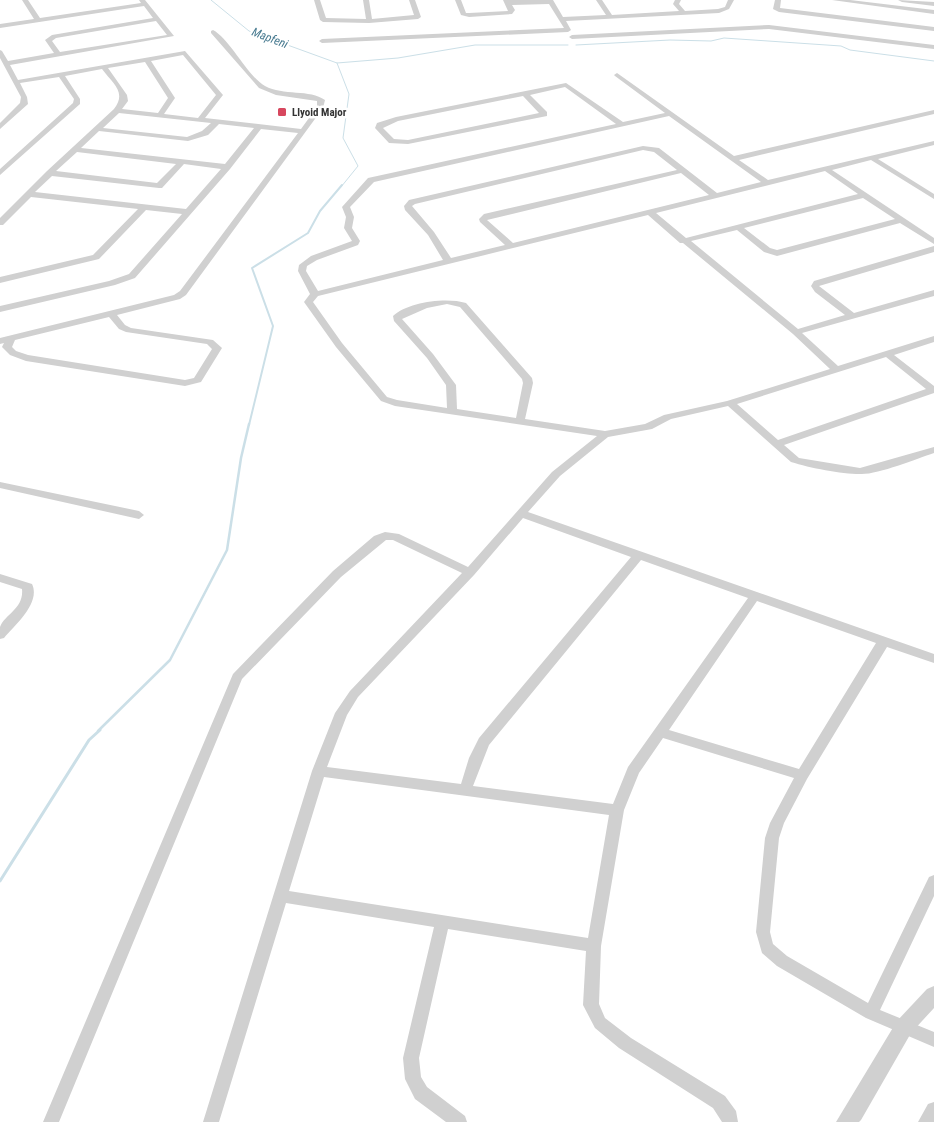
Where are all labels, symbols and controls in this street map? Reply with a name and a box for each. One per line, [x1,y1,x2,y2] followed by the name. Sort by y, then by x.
[250,25,290,51] water label: Mapfeni
[276,106,288,118] marker: Llyoid Major
[292,106,347,119] place label: Llyoid Major

